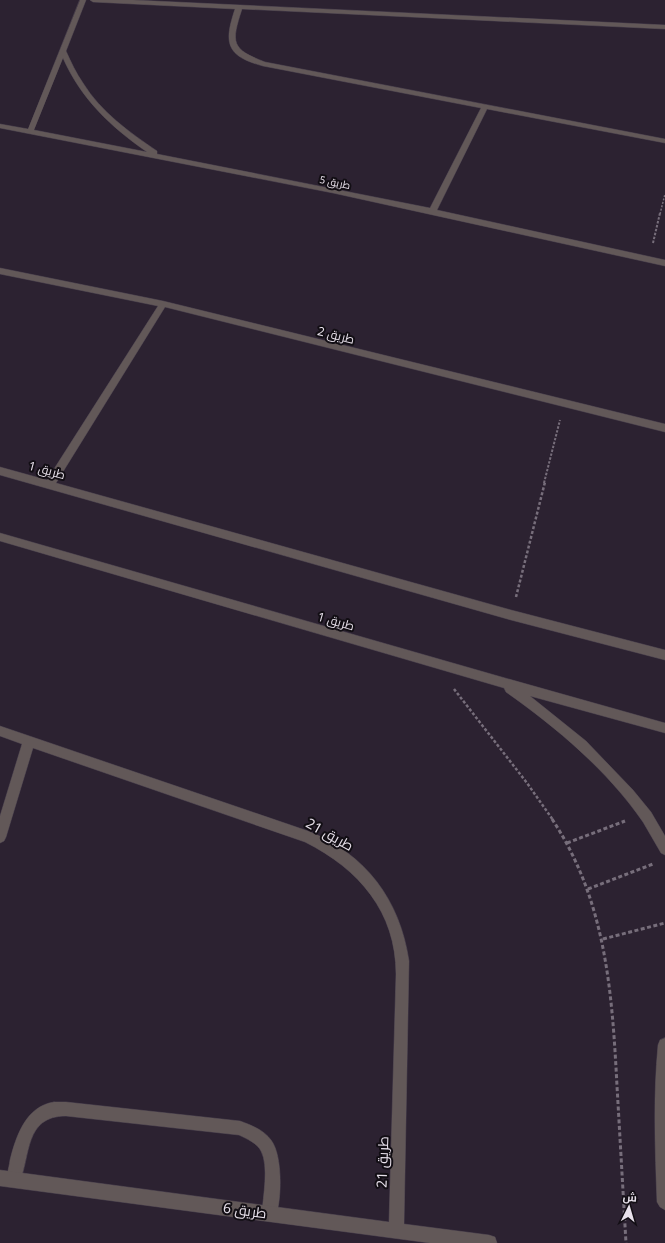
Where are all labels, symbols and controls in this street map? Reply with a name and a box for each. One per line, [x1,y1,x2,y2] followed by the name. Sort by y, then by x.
[318,172,352,192] street label: طريق 5
[316,322,356,348] street label: طريق 2
[27,457,67,483] street label: طريق 1
[316,608,356,634] street label: طريق 1
[303,813,357,855] street label: طريق 21
[372,1136,392,1188] street label: طريق 21
[609,1187,649,1227] north arrow
[622,1188,638,1205] text: ش
[222,1198,268,1222] street label: طريق 6

